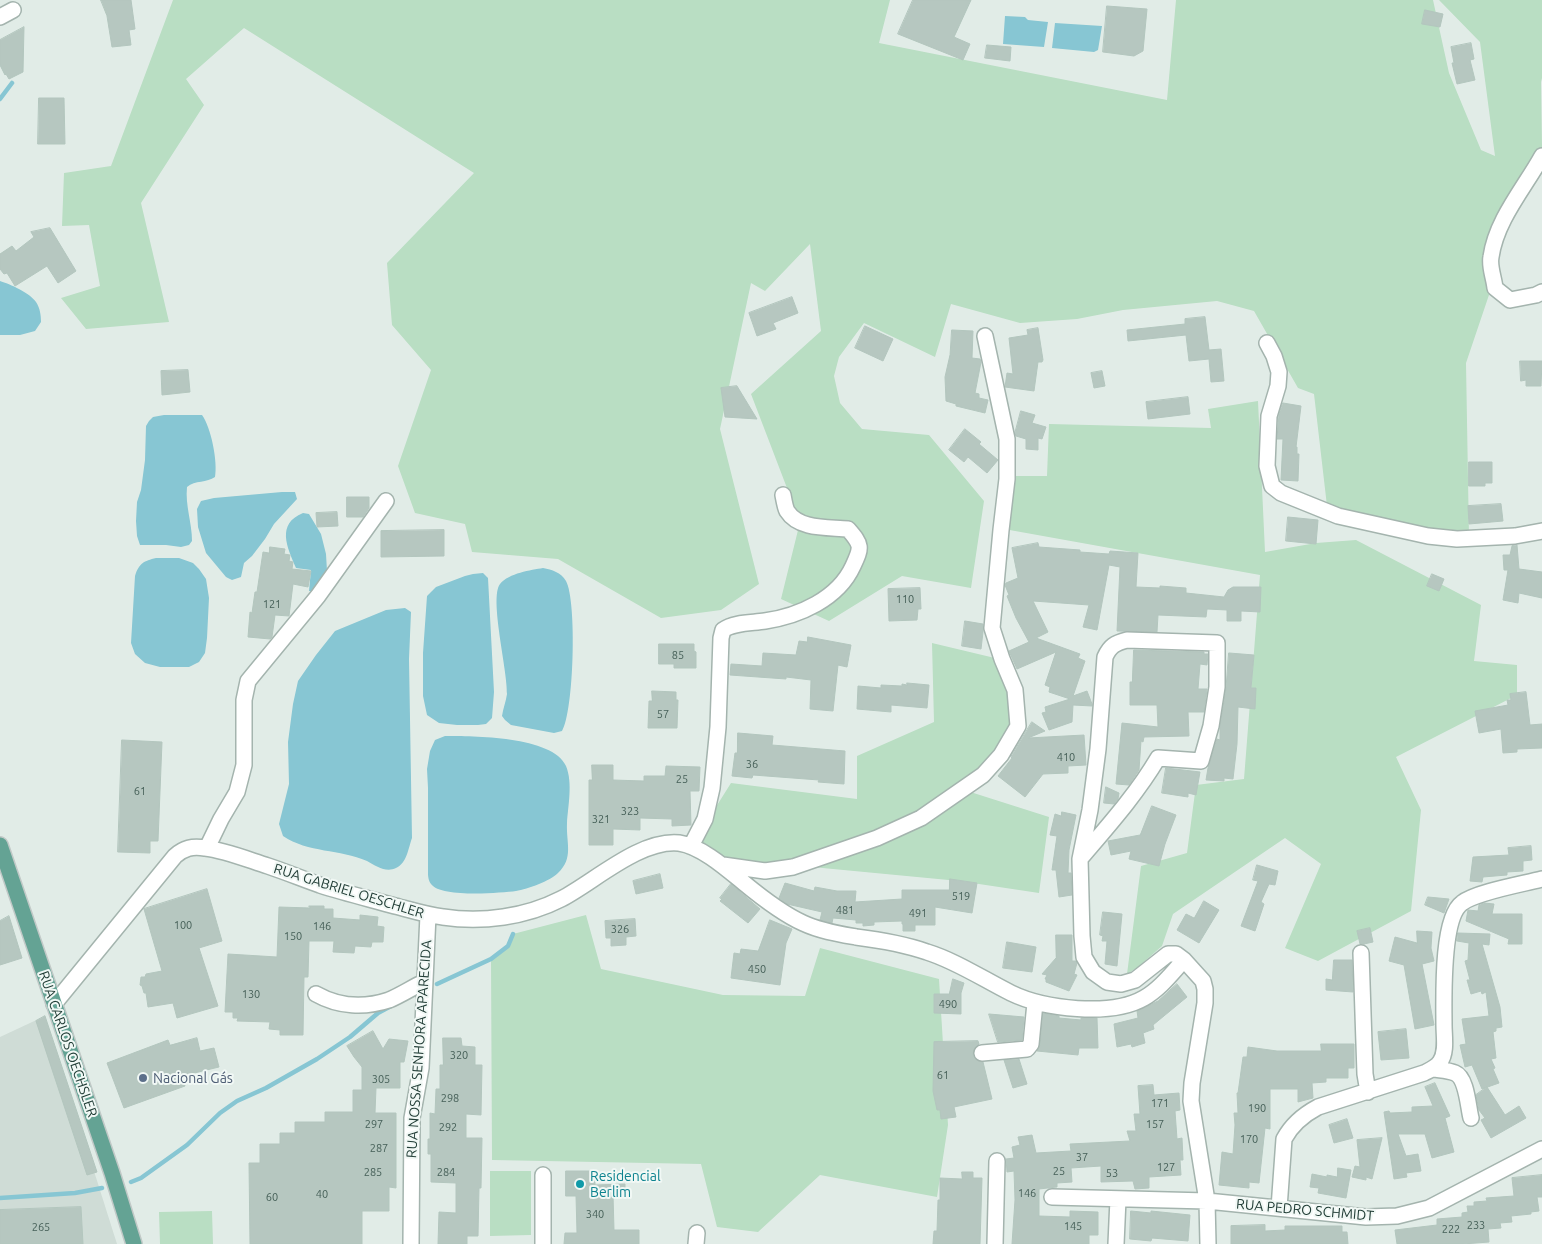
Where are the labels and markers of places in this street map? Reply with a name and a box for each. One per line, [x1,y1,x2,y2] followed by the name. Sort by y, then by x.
[153,1070,233,1086] place label: Nacional Gás
[137,1072,149,1084] marker: Nacional Gás
[590,1168,661,1200] place label: Residencial Berlim
[574,1178,586,1190] marker: Residencial Berlim

